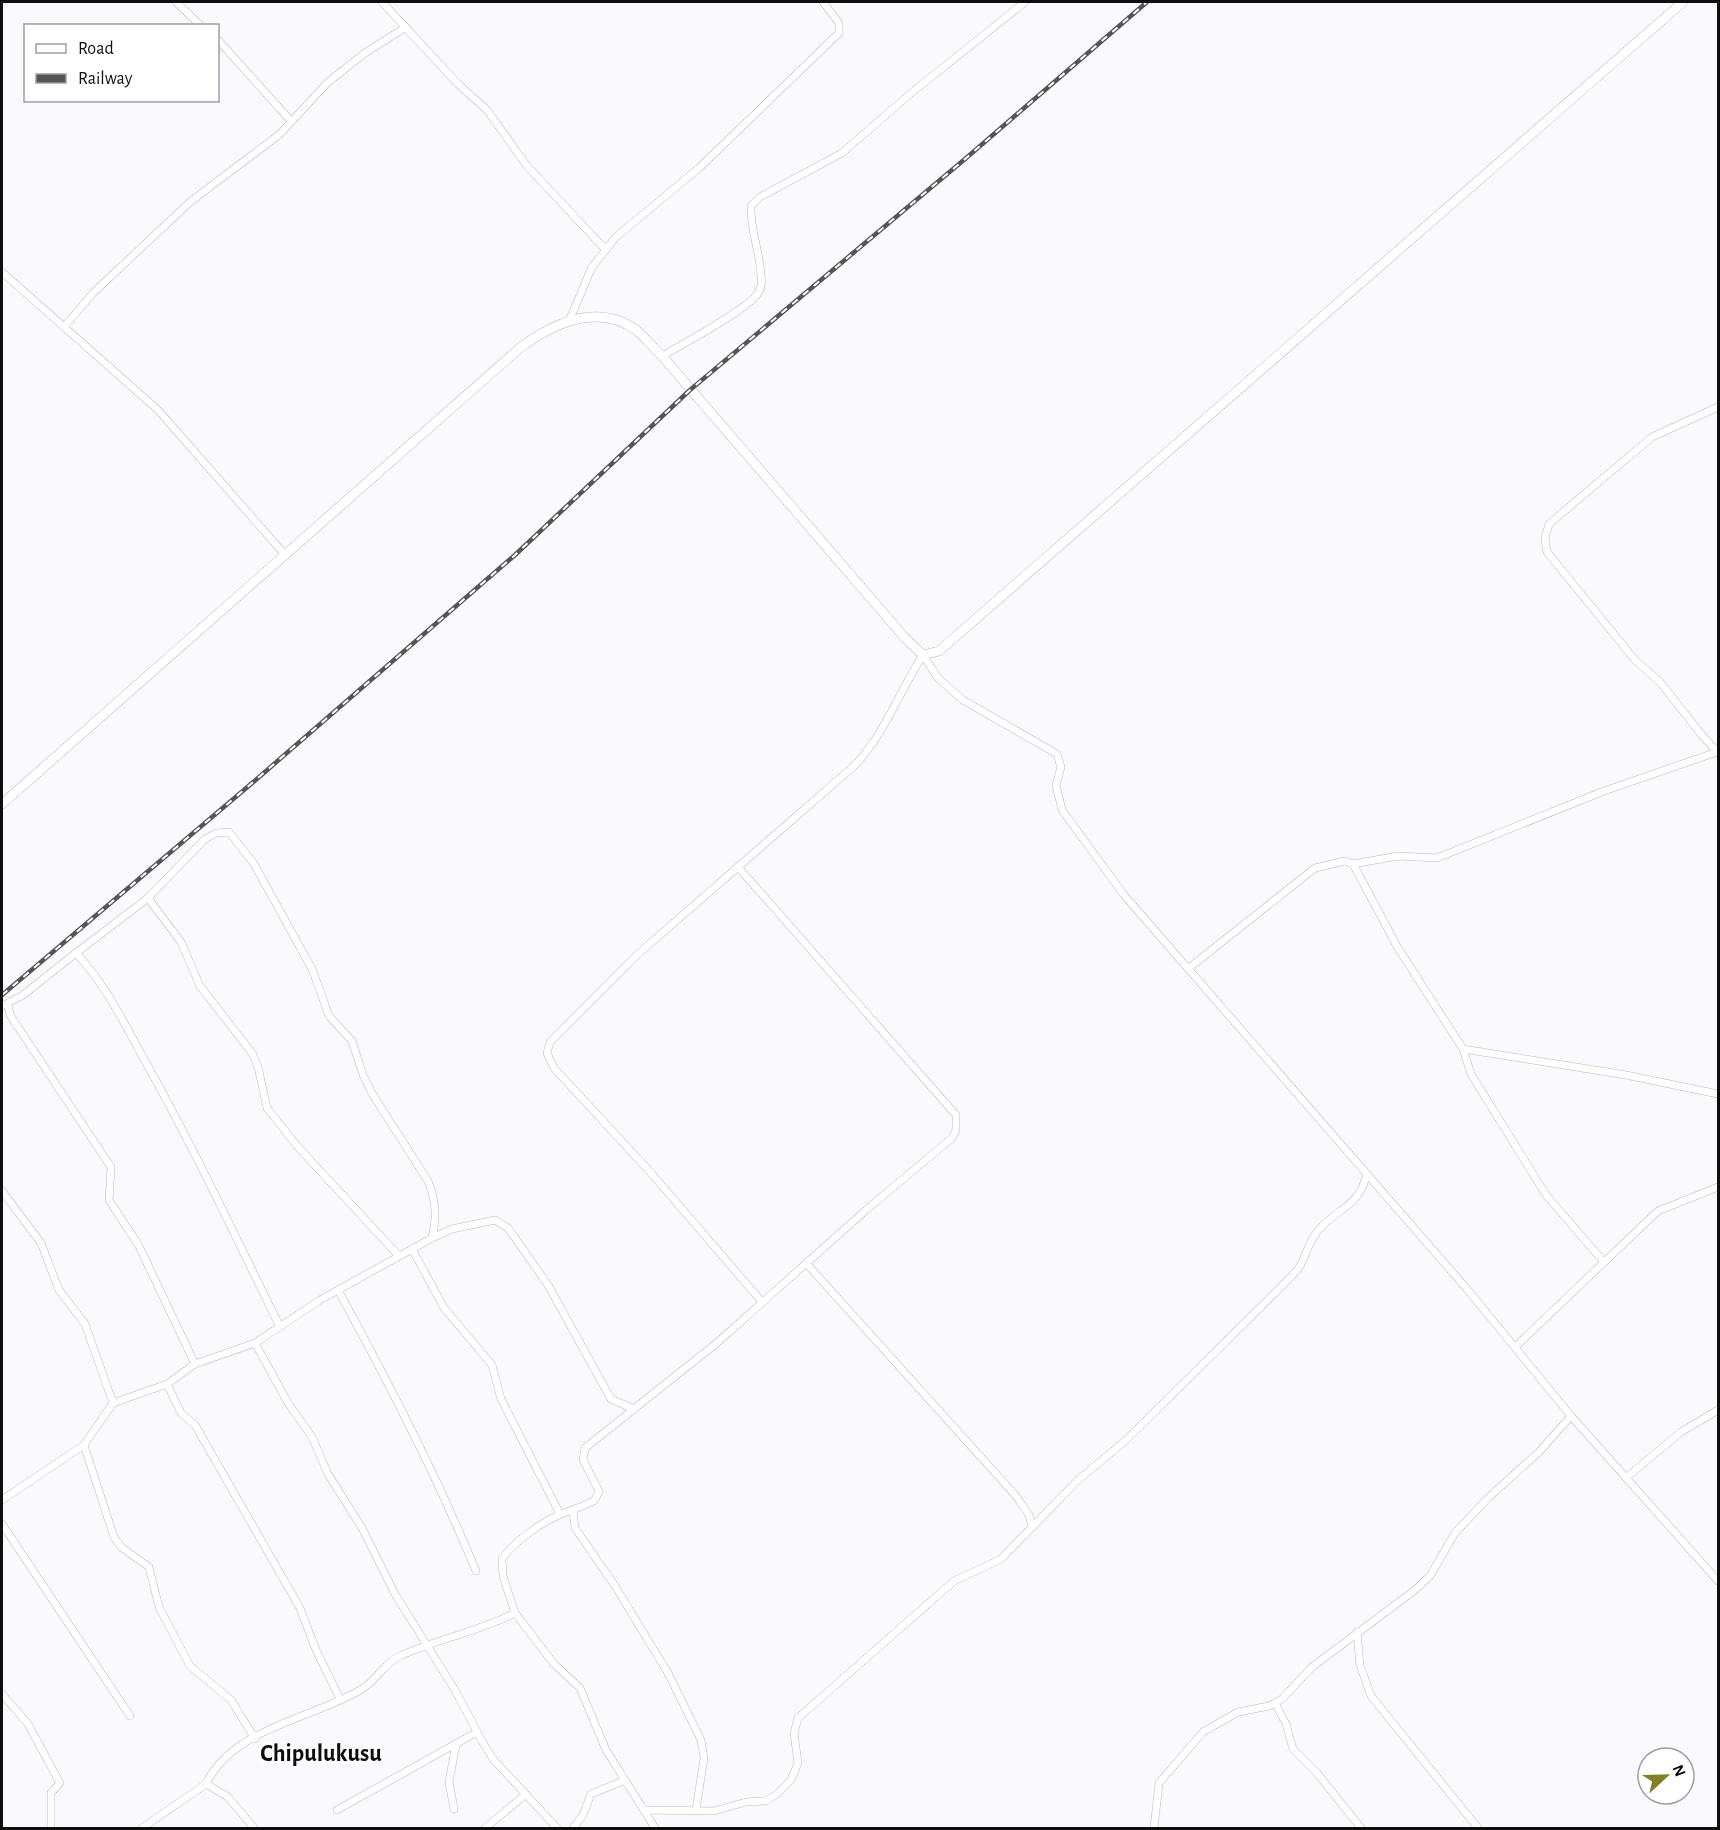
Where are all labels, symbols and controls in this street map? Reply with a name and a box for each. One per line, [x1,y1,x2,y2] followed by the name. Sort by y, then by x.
[24,24,219,102] legend
[78,40,114,58] text: Road
[78,70,133,88] text: Railway
[260,1742,382,1766] district label: Chipulukusu
[1636,1746,1696,1806] north arrow
[1669,1763,1688,1779] text: N

